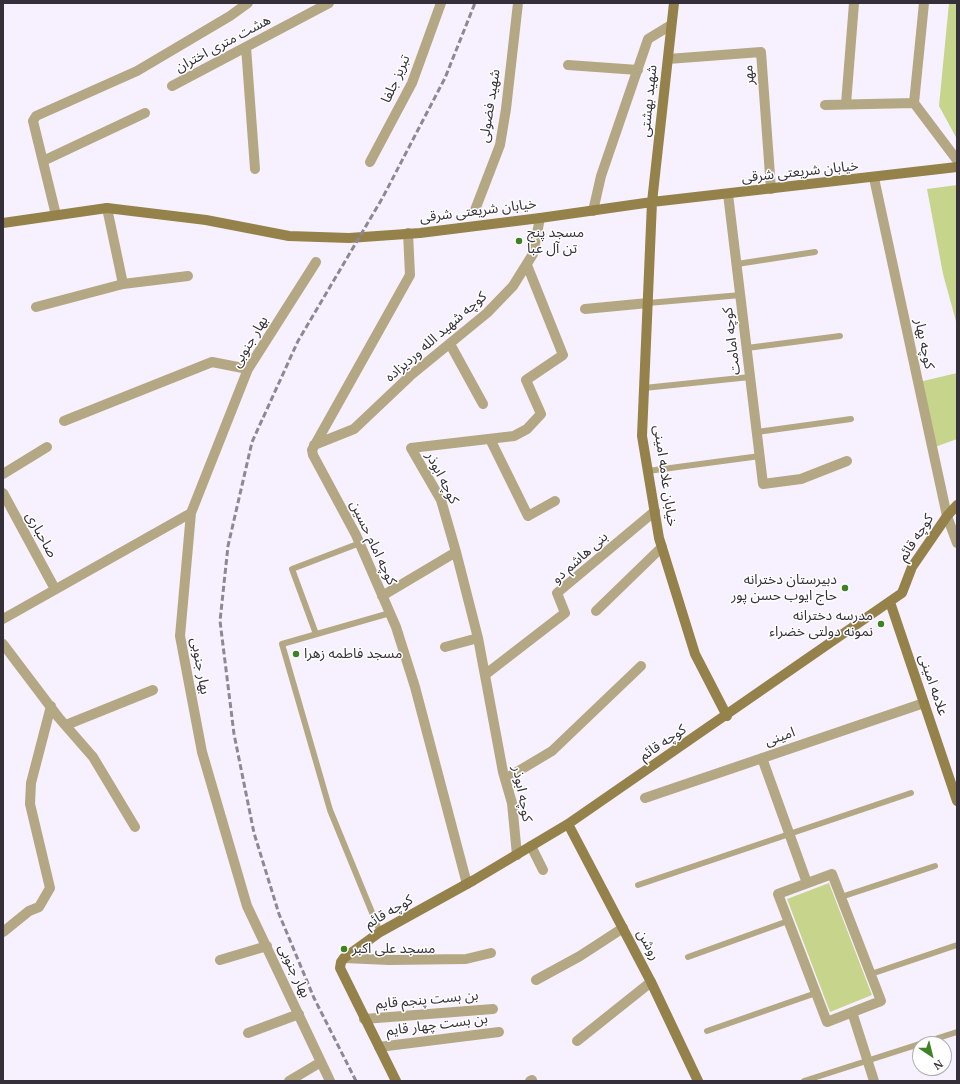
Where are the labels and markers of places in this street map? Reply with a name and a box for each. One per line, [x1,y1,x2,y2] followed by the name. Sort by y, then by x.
[527,225,584,258] place label: مسجد پنج تن آل عبا
[514,236,524,246] marker: مسجد پنج تن آل عبا
[731,572,837,604] place label: دبیرستان دخترانه حاج ایوب حسن پور
[840,583,850,593] marker: دبیرستان دخترانه حاج ایوب حسن پور
[769,608,873,640] place label: مدرسه دخترانه نمونه دولتی خضراء
[876,619,886,629] marker: مدرسه دخترانه نمونه دولتی خضراء
[304,646,402,662] place label: مسجد فاطمه زهرا
[291,649,301,659] marker: مسجد فاطمه زهرا
[352,941,435,957] place label: مسجد علی اکبر
[339,944,349,954] marker: مسجد علی اکبر

